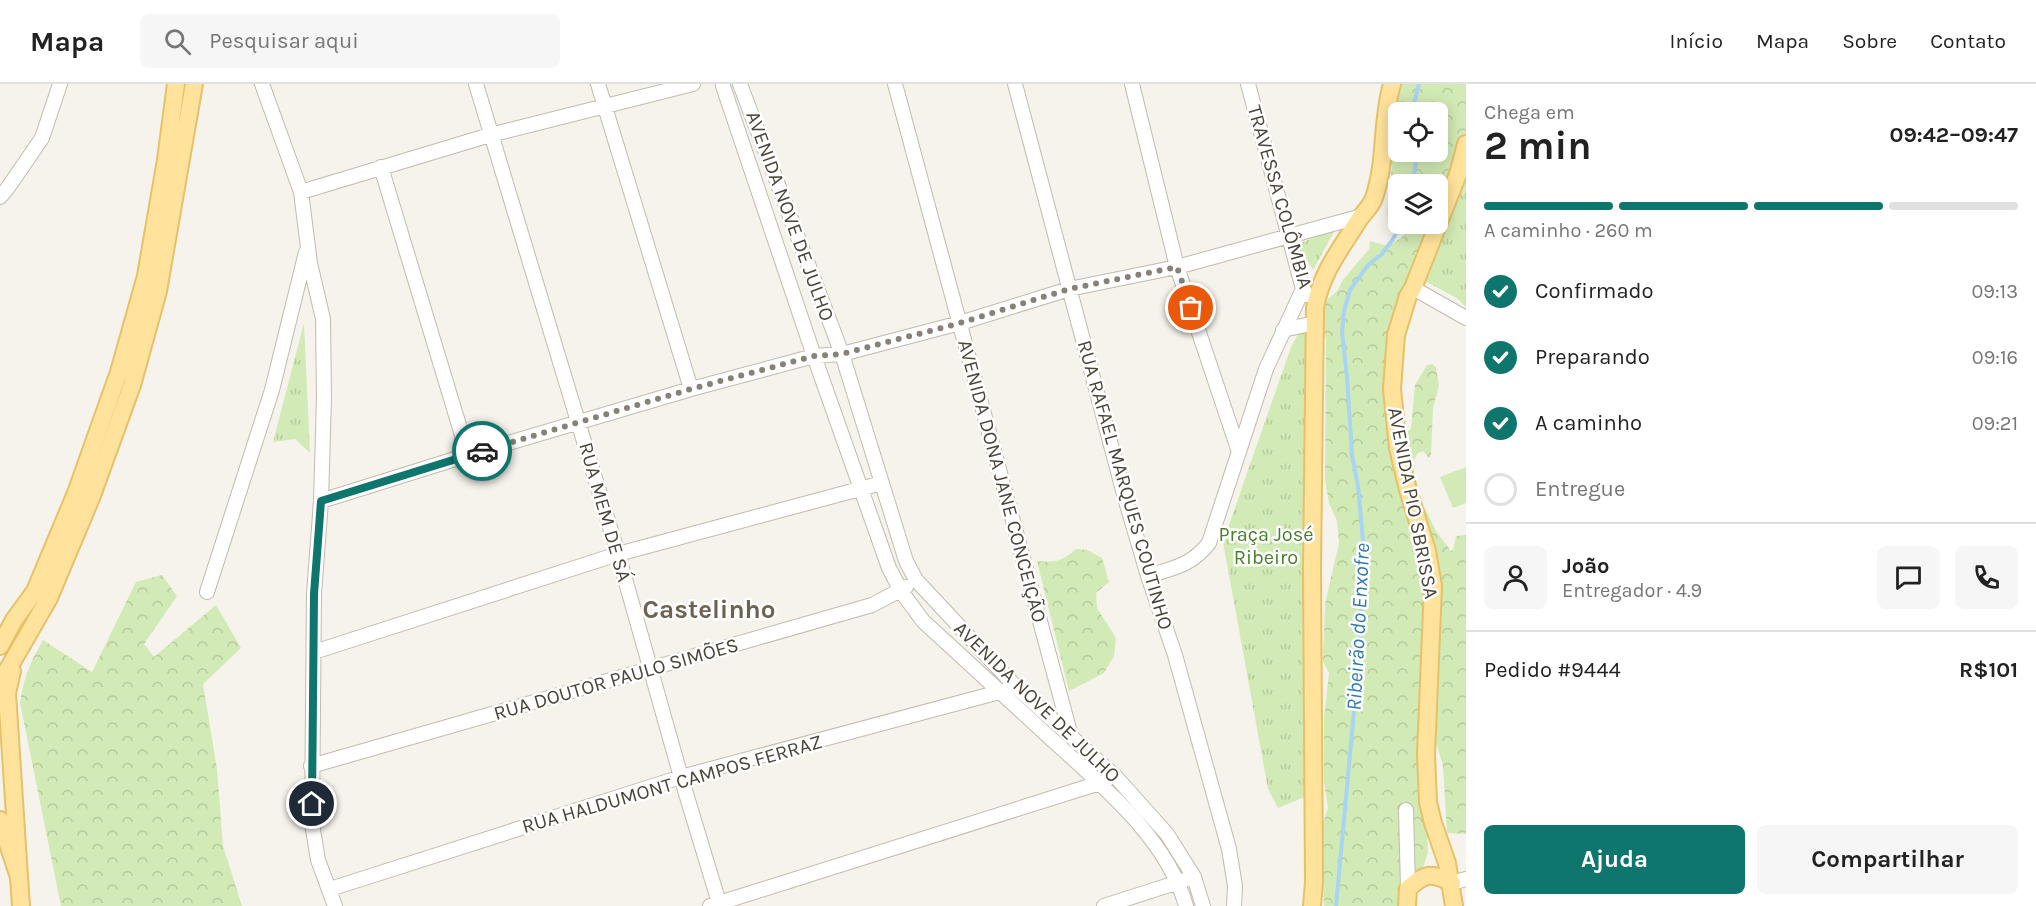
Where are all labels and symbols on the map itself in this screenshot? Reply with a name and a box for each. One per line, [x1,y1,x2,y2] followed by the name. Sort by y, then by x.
[1243,102,1318,291] street label: TRAVESSA COLÔMBIA
[741,108,839,324] street label: AVENIDA NOVE DE JULHO
[1165,282,1216,333] pin
[953,337,1051,625] street label: AVENIDA DONA JANE CONCEIÇÃO
[1073,338,1177,632] street label: RUA RAFAEL MARQUES COUTINHO
[1383,405,1443,601] street label: AVENIDA PIO SBRISSA
[452,421,512,481] courier
[574,439,637,584] street label: RUA MEM DE SÁ
[1218,523,1314,569] park label: Praça José Ribeiro
[1342,542,1374,711] water label: Ribeirão do Enxofre
[643,594,776,625] district label: Castelinho
[949,617,1125,787] street label: AVENIDA NOVE DE JULHO
[491,633,741,725] street label: RUA DOUTOR PAULO SIMÕES
[519,730,825,838] street label: RUA HALDUMONT CAMPOS FERRAZ
[286,778,337,829] pin

